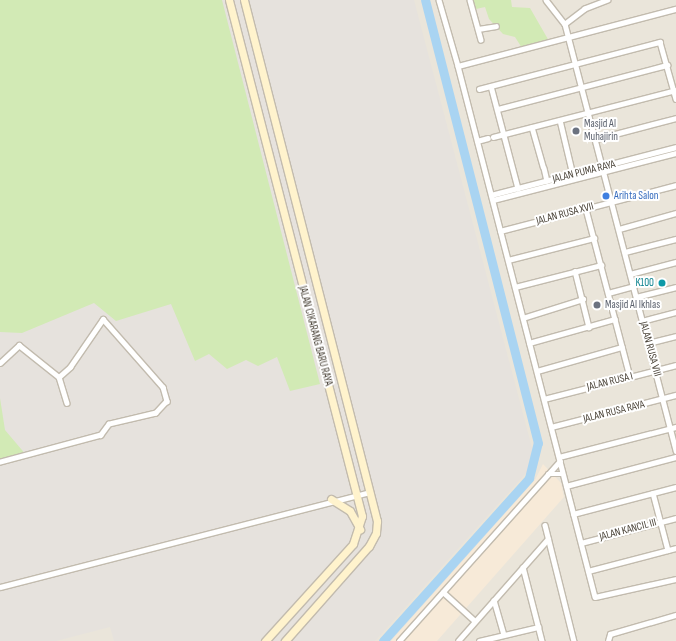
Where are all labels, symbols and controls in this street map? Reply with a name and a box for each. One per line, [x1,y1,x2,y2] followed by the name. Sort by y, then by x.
[584,118,618,144] place label: Masjid Al Muhajirin
[571,126,581,136] marker: Masjid Al Muhajirin
[551,158,617,186] street label: JALAN PUMA RAYA
[614,189,658,203] place label: Arihta Salon
[601,191,611,201] marker: Arihta Salon
[535,200,595,228] street label: JALAN RUSA XVII
[635,276,654,290] place label: K100
[657,278,667,288] marker: K100
[295,285,335,387] street label: JALAN CIKARANG BARU RAYA
[605,298,660,312] place label: Masjid Al Ikhlas
[592,300,602,310] marker: Masjid Al Ikhlas
[636,320,664,378] street label: JALAN RUSA VIII
[586,370,634,394] street label: JALAN RUSA I
[582,398,646,426] street label: JALAN RUSA RAYA
[598,516,658,544] street label: JALAN KANCIL III

